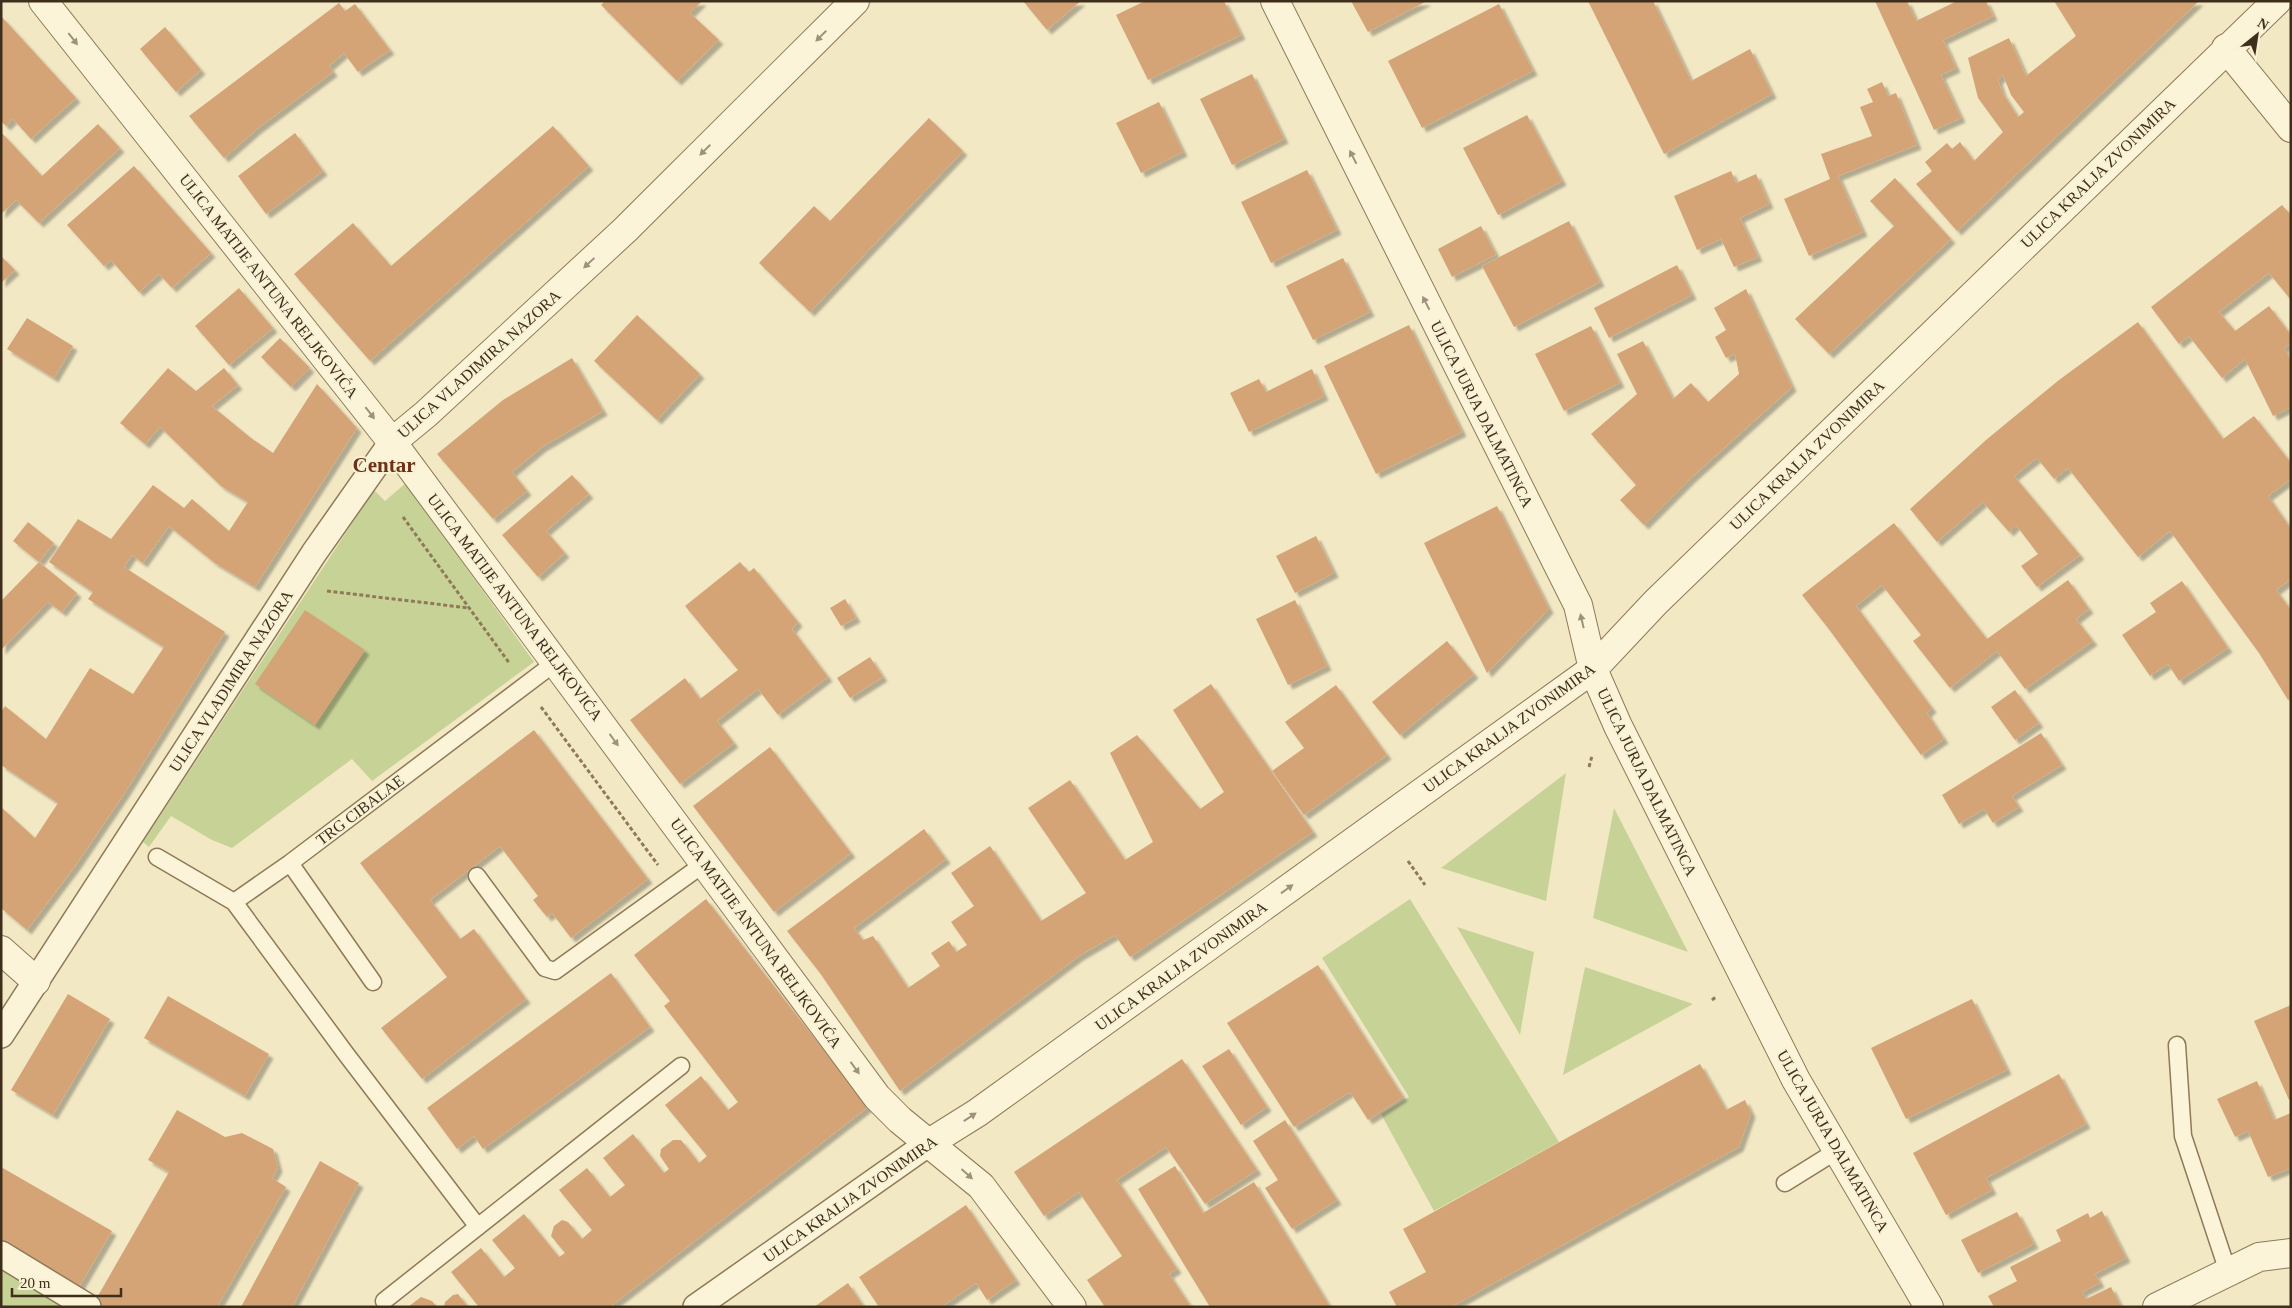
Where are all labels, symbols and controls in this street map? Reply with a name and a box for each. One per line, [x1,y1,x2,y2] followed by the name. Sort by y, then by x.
[2232,10,2282,60] north arrow
[2255,15,2271,33] text: N
[815,29,827,41] one-way arrow
[68,33,78,46] one-way arrow
[2017,94,2179,251] street label: ULICA KRALJA ZVONIMIRA
[700,144,712,156] one-way arrow
[1349,150,1357,164] one-way arrow
[176,170,363,402] street label: ULICA MATIJE ANTUNA RELJKOVIĆA
[583,257,595,269] one-way arrow
[394,286,564,442] street label: ULICA VLADIMIRA NAZORA
[1422,295,1430,310] one-way arrow
[1427,318,1537,511] street label: ULICA JURJA DALMATINCA
[1726,376,1888,533] street label: ULICA KRALJA ZVONIMIRA
[364,407,375,420] one-way arrow
[353,453,415,477] district label: Centar
[424,490,607,724] street label: ULICA MATIJE ANTUNA RELJKOVIĆA
[166,587,296,775] street label: ULICA VLADIMIRA NAZORA
[1578,614,1586,629] one-way arrow
[1420,660,1598,796] street label: ULICA KRALJA ZVONIMIRA
[1594,685,1700,879] street label: ULICA JURJA DALMATINCA
[609,733,619,747] one-way arrow
[313,772,407,848] street label: TRG CIBALAE
[667,814,846,1051] street label: ULICA MATIJE ANTUNA RELJKOVIĆA
[1280,884,1293,895] one-way arrow
[1092,898,1270,1034] street label: ULICA KRALJA ZVONIMIRA
[1774,1047,1892,1235] street label: ULICA JURJA DALMATINCA
[850,1061,861,1074] one-way arrow
[963,1112,977,1122] one-way arrow
[760,1132,940,1266] street label: ULICA KRALJA ZVONIMIRA
[960,1168,972,1180] one-way arrow
[12,1266,121,1298] scale bar
[20,1275,51,1291] text: 20 m

